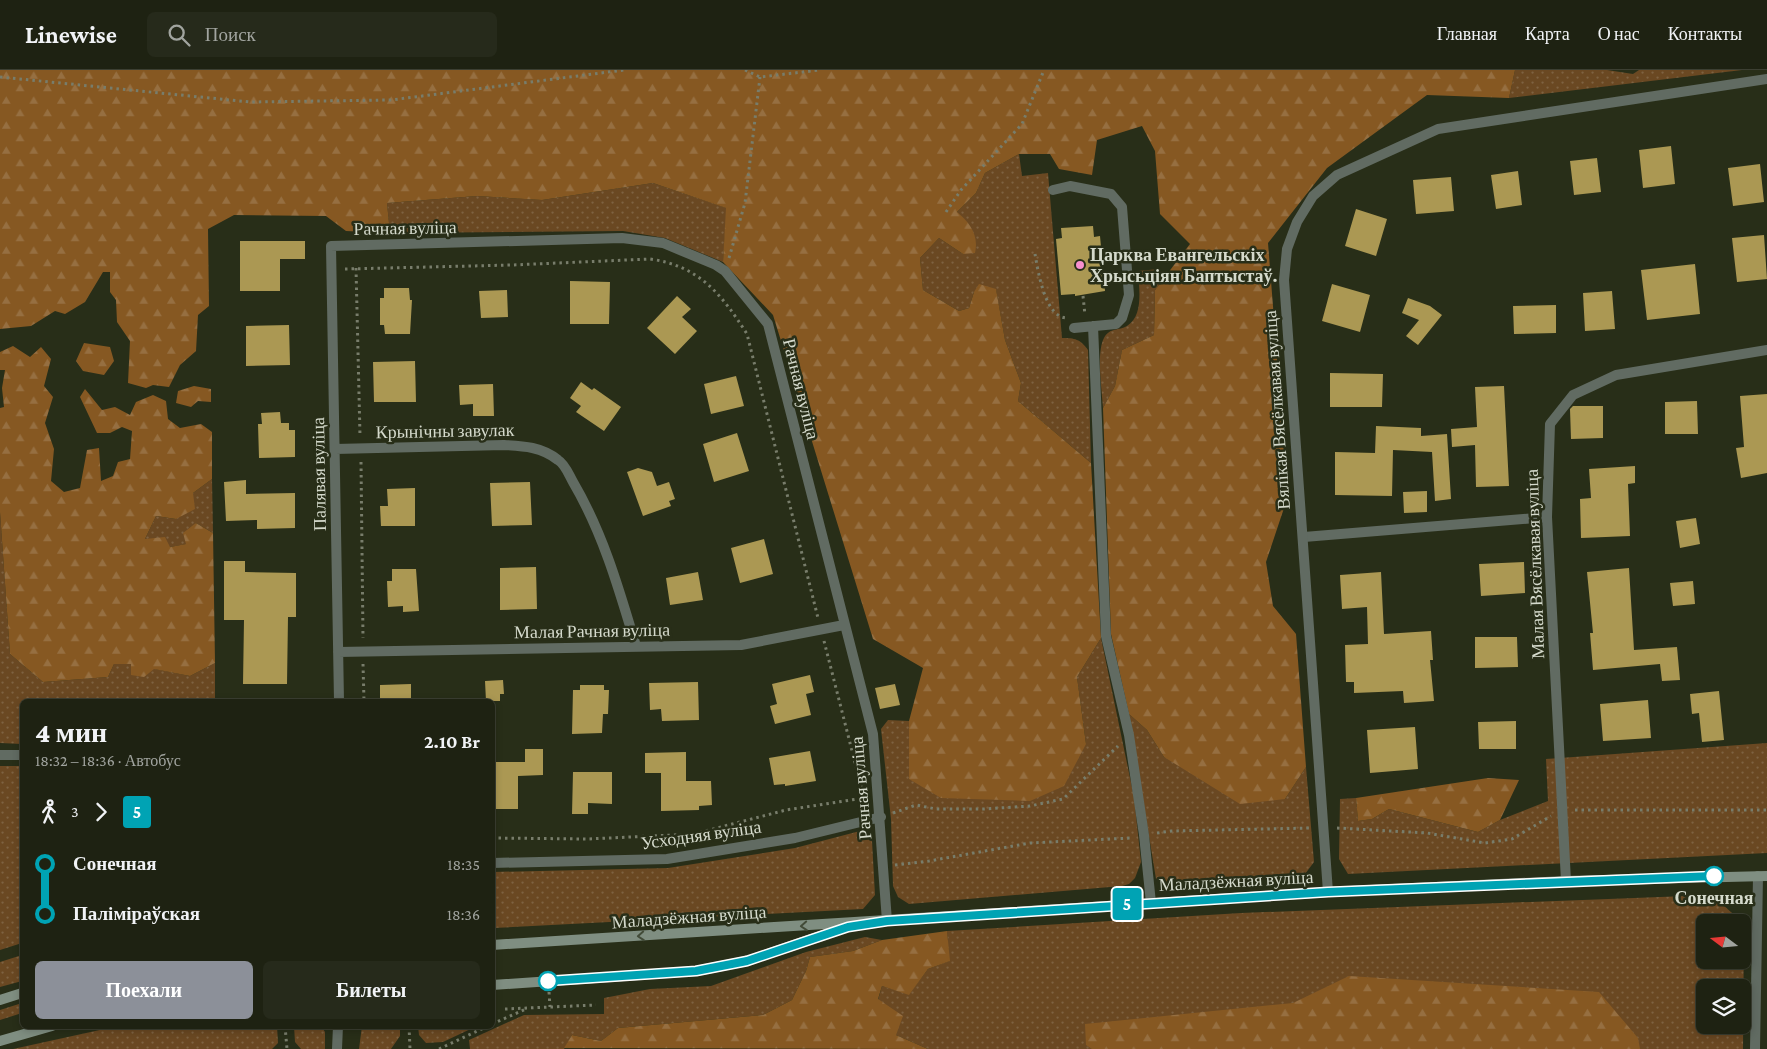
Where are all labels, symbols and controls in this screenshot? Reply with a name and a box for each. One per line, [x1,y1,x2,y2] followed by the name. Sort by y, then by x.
[147,12,497,57] search box
[25,21,117,48] text: Linewise
[165,21,193,49] icon: search
[205,24,256,45] text: Поиск
[1437,24,1497,44] text: Главная
[1525,24,1570,44] text: Карта
[1598,24,1640,44] text: О нас
[1668,24,1742,44] text: Контакты
[353,217,457,239] street label: Рачная вуліца
[1090,245,1278,286] place label: Царква Евангельскіх Хрысьціян Баптыстаў.
[1074,259,1086,271] marker: Царква Евангельскіх Хрысьціян Баптыстаў.
[1260,310,1294,510] street label: Вялікая Вясёлкавая вуліца
[779,336,823,442] street label: Рачная вуліца
[308,417,330,531] street label: Палявая вуліца
[375,420,515,442] street label: Крынічны завулак
[1522,469,1548,659] street label: Малая Вясёлкавая вуліца
[514,620,670,642] street label: Малая Рачная вуліца
[35,717,107,748] text: 4 мин
[424,731,480,752] text: 2.10 Br
[847,736,875,840] street label: Рачная вуліца
[35,752,181,769] text: 18:32 – 18:36 · Автобус
[35,798,63,826] icon: walk
[87,798,115,826] icon: forward
[133,802,141,822] text: 5
[71,803,79,820] text: 3
[639,817,763,853] street label: Усходняя вуліца
[73,853,157,874] text: Сонечная
[447,856,480,873] text: 18:35
[1704,866,1724,886] marker: Сонечная
[1158,867,1314,895] street label: Маладзёжная вуліца
[1111,888,1143,920] line badge: 5
[1674,888,1754,908] place label: Сонечная
[1123,894,1131,914] text: 5
[611,902,767,932] street label: Маладзёжная вуліца
[73,903,200,924] text: Паліміраўская
[447,906,480,923] text: 18:36
[1696,914,1751,969] north arrow
[1696,914,1751,1034] map controls
[799,921,807,932] one-way arrow
[637,931,645,942] one-way arrow
[35,961,253,1019] button: Поехали
[263,961,480,1019] button: Билеты
[538,971,558,991] unlabelled marker
[1696,979,1751,1034] button: layers

